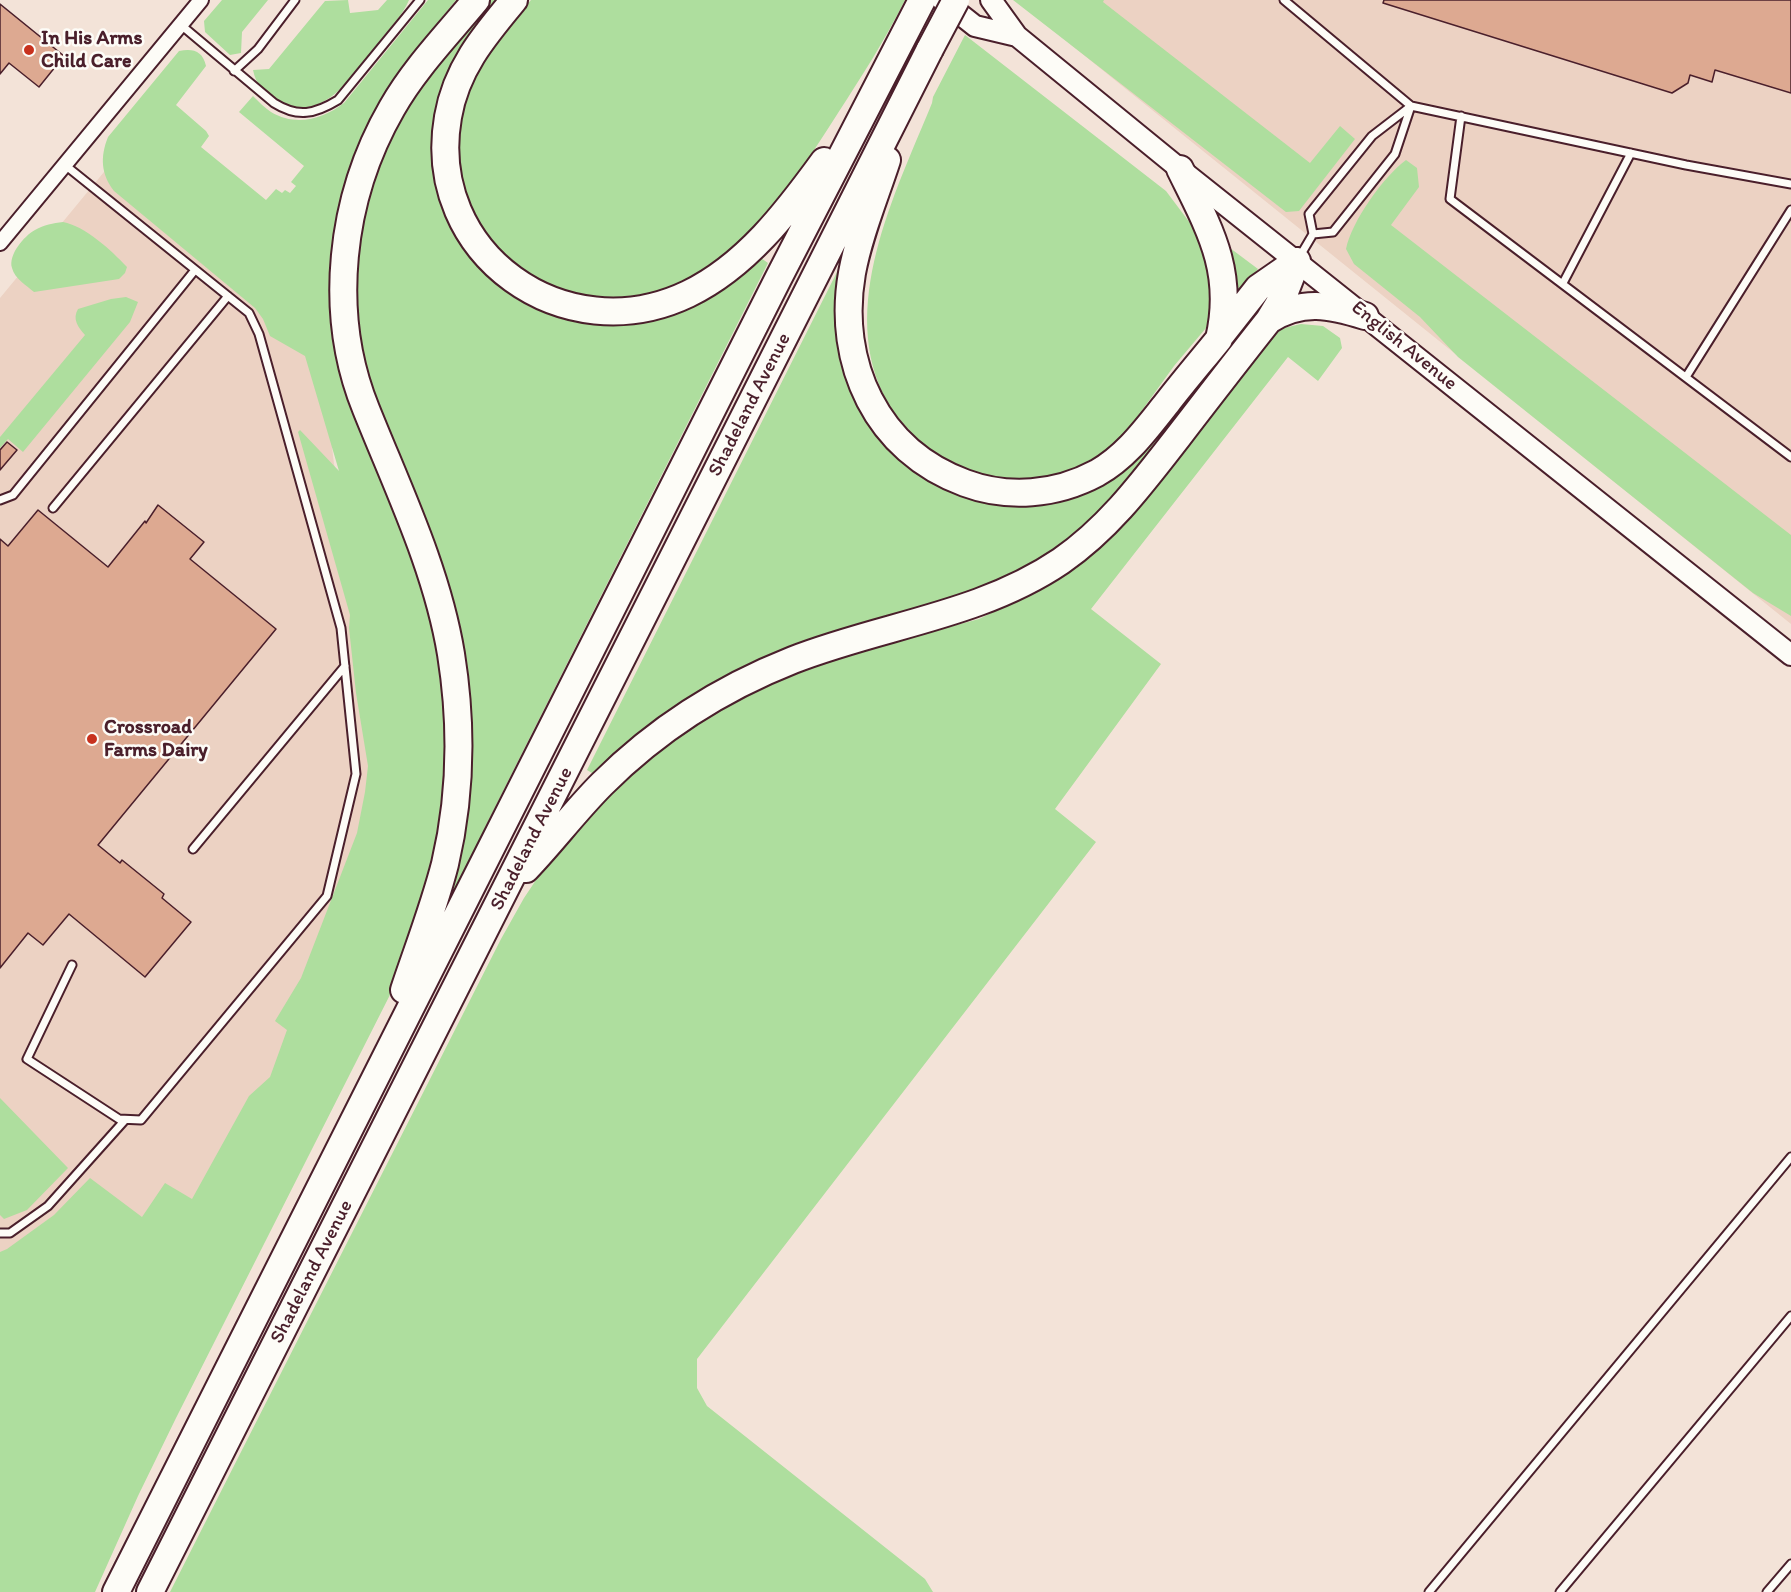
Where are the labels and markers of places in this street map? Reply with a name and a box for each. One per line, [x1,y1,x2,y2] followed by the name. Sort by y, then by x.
[41,27,142,74] place label: In His Arms Child Care
[22,43,36,57] marker: In His Arms Child Care
[104,716,208,763] place label: Crossroad Farms Dairy
[85,732,99,746] marker: Crossroad Farms Dairy

